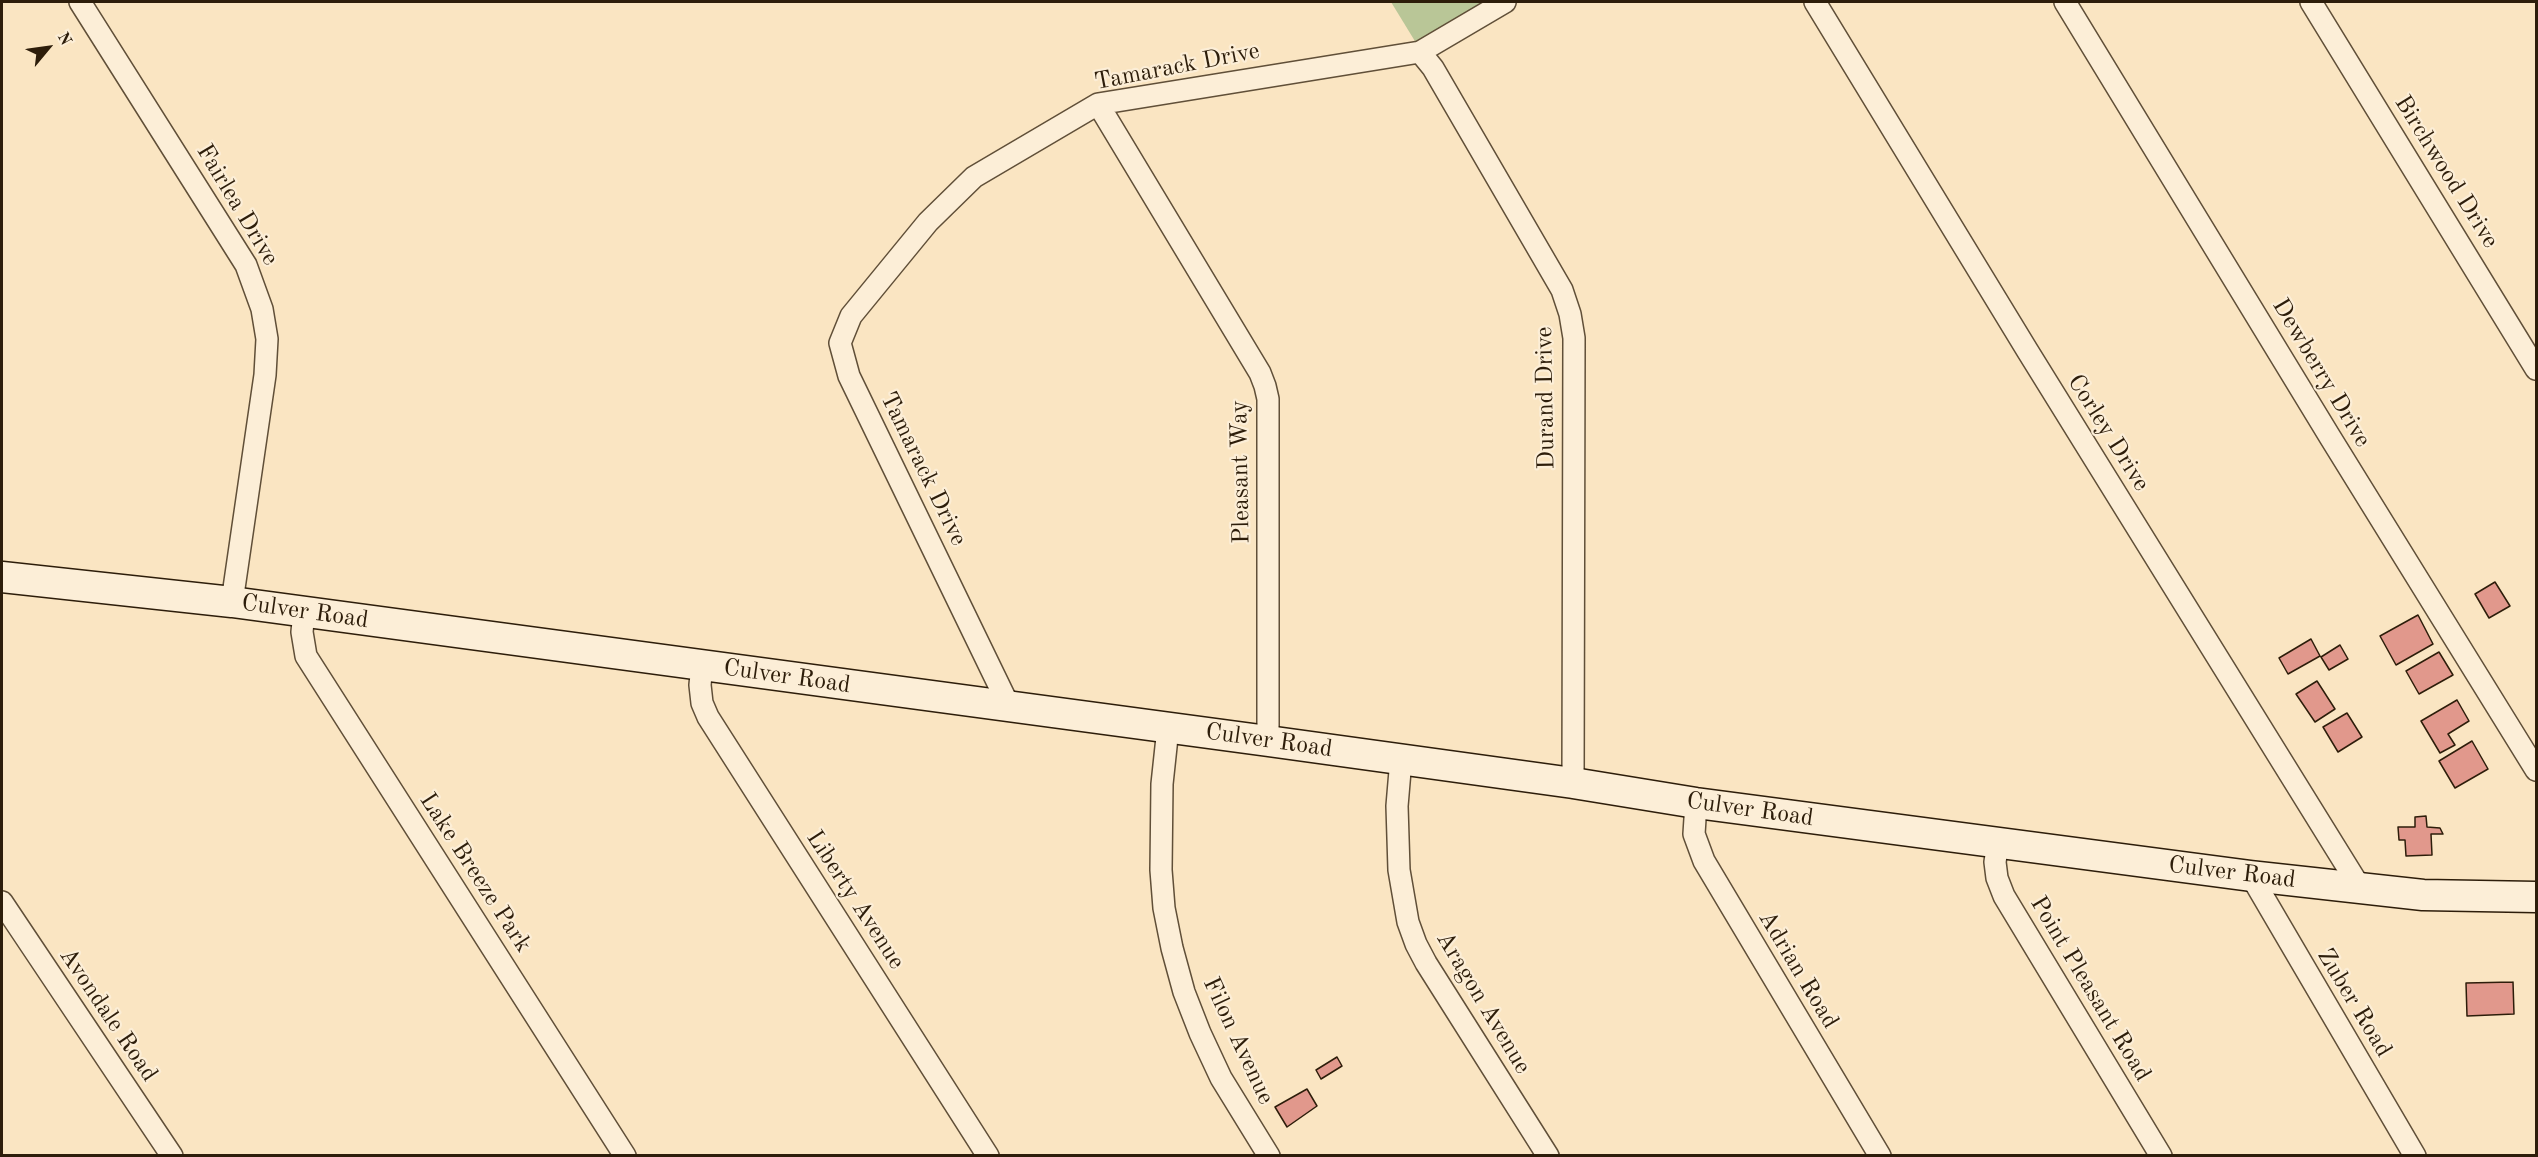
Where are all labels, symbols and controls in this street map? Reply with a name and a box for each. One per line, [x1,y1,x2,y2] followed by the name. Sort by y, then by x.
[18,18,78,78] north arrow
[54,30,74,48] text: N
[1092,37,1262,97] street label: Tamarack Drive
[2388,90,2504,254] street label: Birchwood Drive
[189,139,285,271] street label: Fairlea Drive
[2265,293,2377,453] street label: Dewberry Drive
[1530,326,1562,470] street label: Durand Drive
[2061,369,2155,497] street label: Corley Drive
[873,387,973,551] street label: Tamarack Drive
[1225,400,1257,544] street label: Pleasant Way
[240,589,370,635] street label: Culver Road
[722,654,852,700] street label: Culver Road
[1204,718,1334,764] street label: Culver Road
[1685,787,1815,833] street label: Culver Road
[413,788,537,958] street label: Lake Breeze Park
[799,825,911,975] street label: Liberty Avenue
[2167,851,2297,895] street label: Culver Road
[2023,891,2157,1087] street label: Point Pleasant Road
[1752,906,1844,1034] street label: Adrian Road
[1429,927,1537,1079] street label: Aragon Avenue
[53,943,163,1087] street label: Avondale Road
[2310,943,2398,1063] street label: Zuber Road
[1196,973,1280,1109] street label: Filon Avenue

